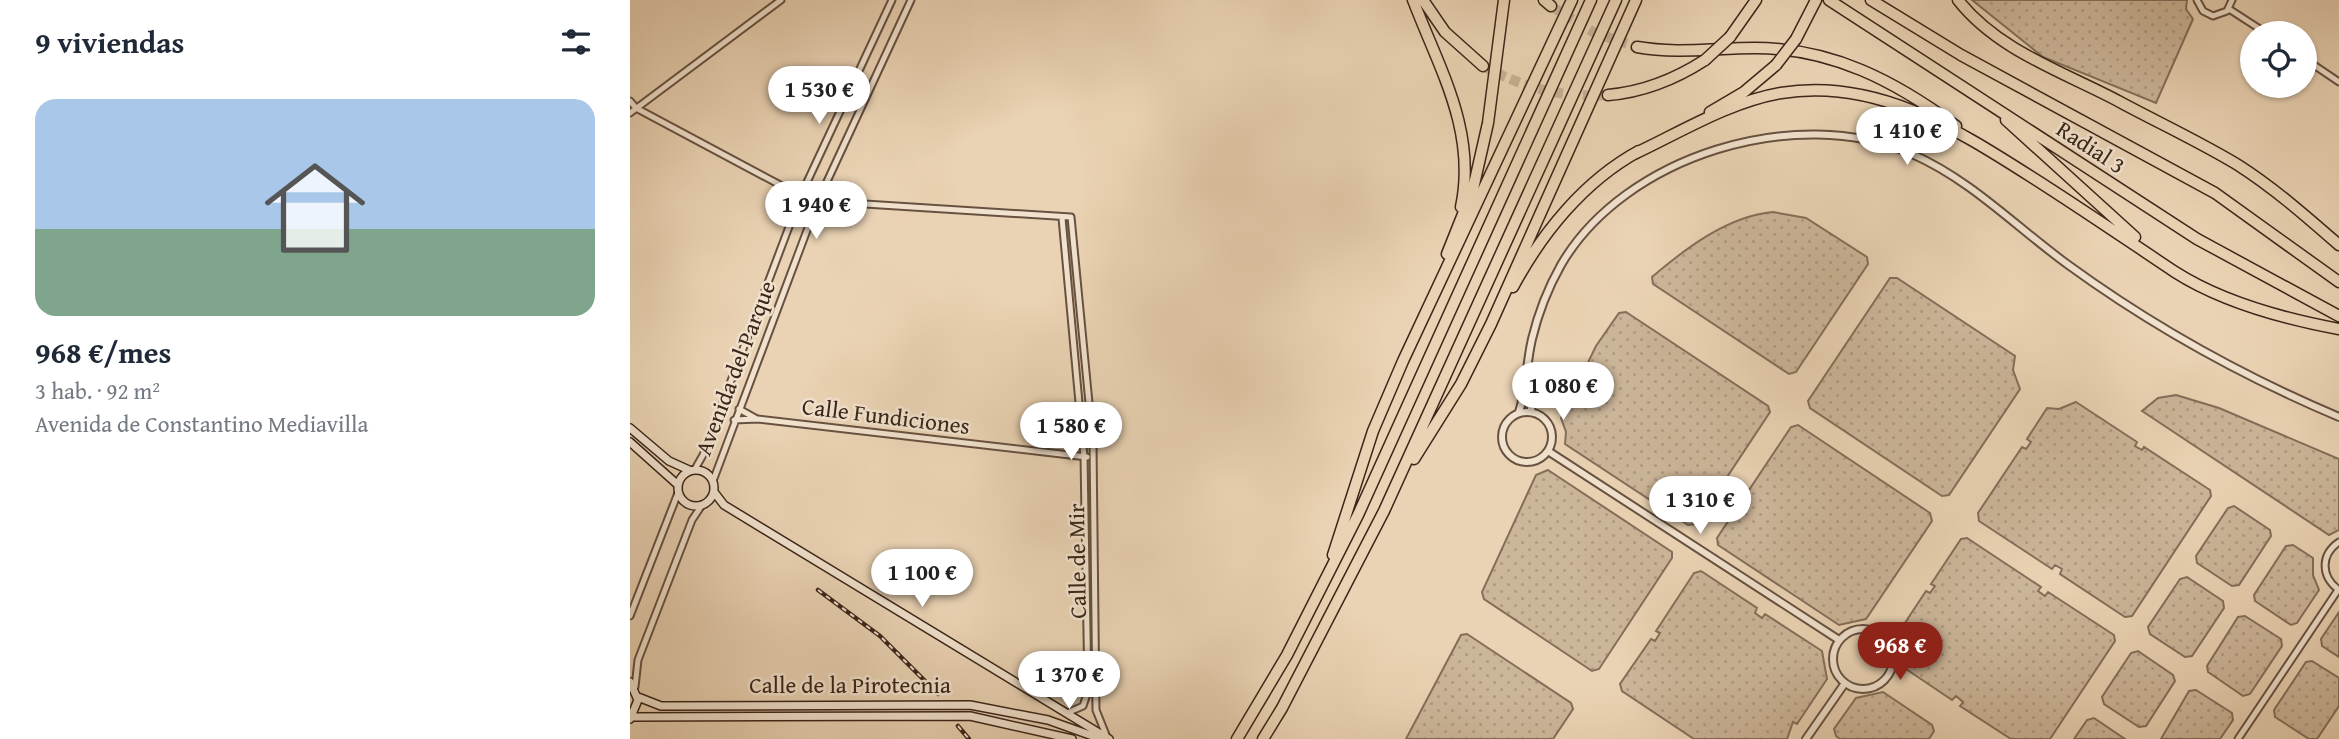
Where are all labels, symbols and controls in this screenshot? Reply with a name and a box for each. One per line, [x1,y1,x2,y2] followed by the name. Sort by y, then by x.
[35,20,184,64] text: 9 viviendas
[2240,21,2317,98] map controls
[2240,21,2317,98] button: locate
[557,23,595,61] icon: filters
[754,66,884,126] pin: 1 530 €
[784,72,854,105] text: 1 530 €
[1842,108,1972,167] pin: 1 410 €
[2050,112,2132,181] street label: Radial 3
[1872,113,1942,146] text: 1 410 €
[252,145,378,271] icon: home
[751,182,881,241] pin: 1 940 €
[781,187,851,220] text: 1 940 €
[686,276,783,460] street label: Avenida del Parque
[35,330,171,374] text: 968 €/mes
[1498,362,1628,422] pin: 1 080 €
[1528,368,1598,401] text: 1 080 €
[35,374,160,407] text: 3 hab. · 92 m²
[800,389,972,442] street label: Calle Fundiciones
[1006,402,1136,462] pin: 1 580 €
[35,407,368,440] text: Avenida de Constantino Mediavilla
[1036,408,1106,441] text: 1 580 €
[1635,476,1765,536] pin: 1 310 €
[1665,482,1735,515] text: 1 310 €
[1059,503,1094,619] street label: Calle de Mir
[857,550,987,609] pin: 1 100 €
[887,555,957,588] text: 1 100 €
[1851,622,1949,682] pin: 968 €
[1874,628,1926,661] text: 968 €
[1004,652,1134,711] pin: 1 370 €
[1034,657,1104,690] text: 1 370 €
[749,668,951,701] street label: Calle de la Pirotecnia

